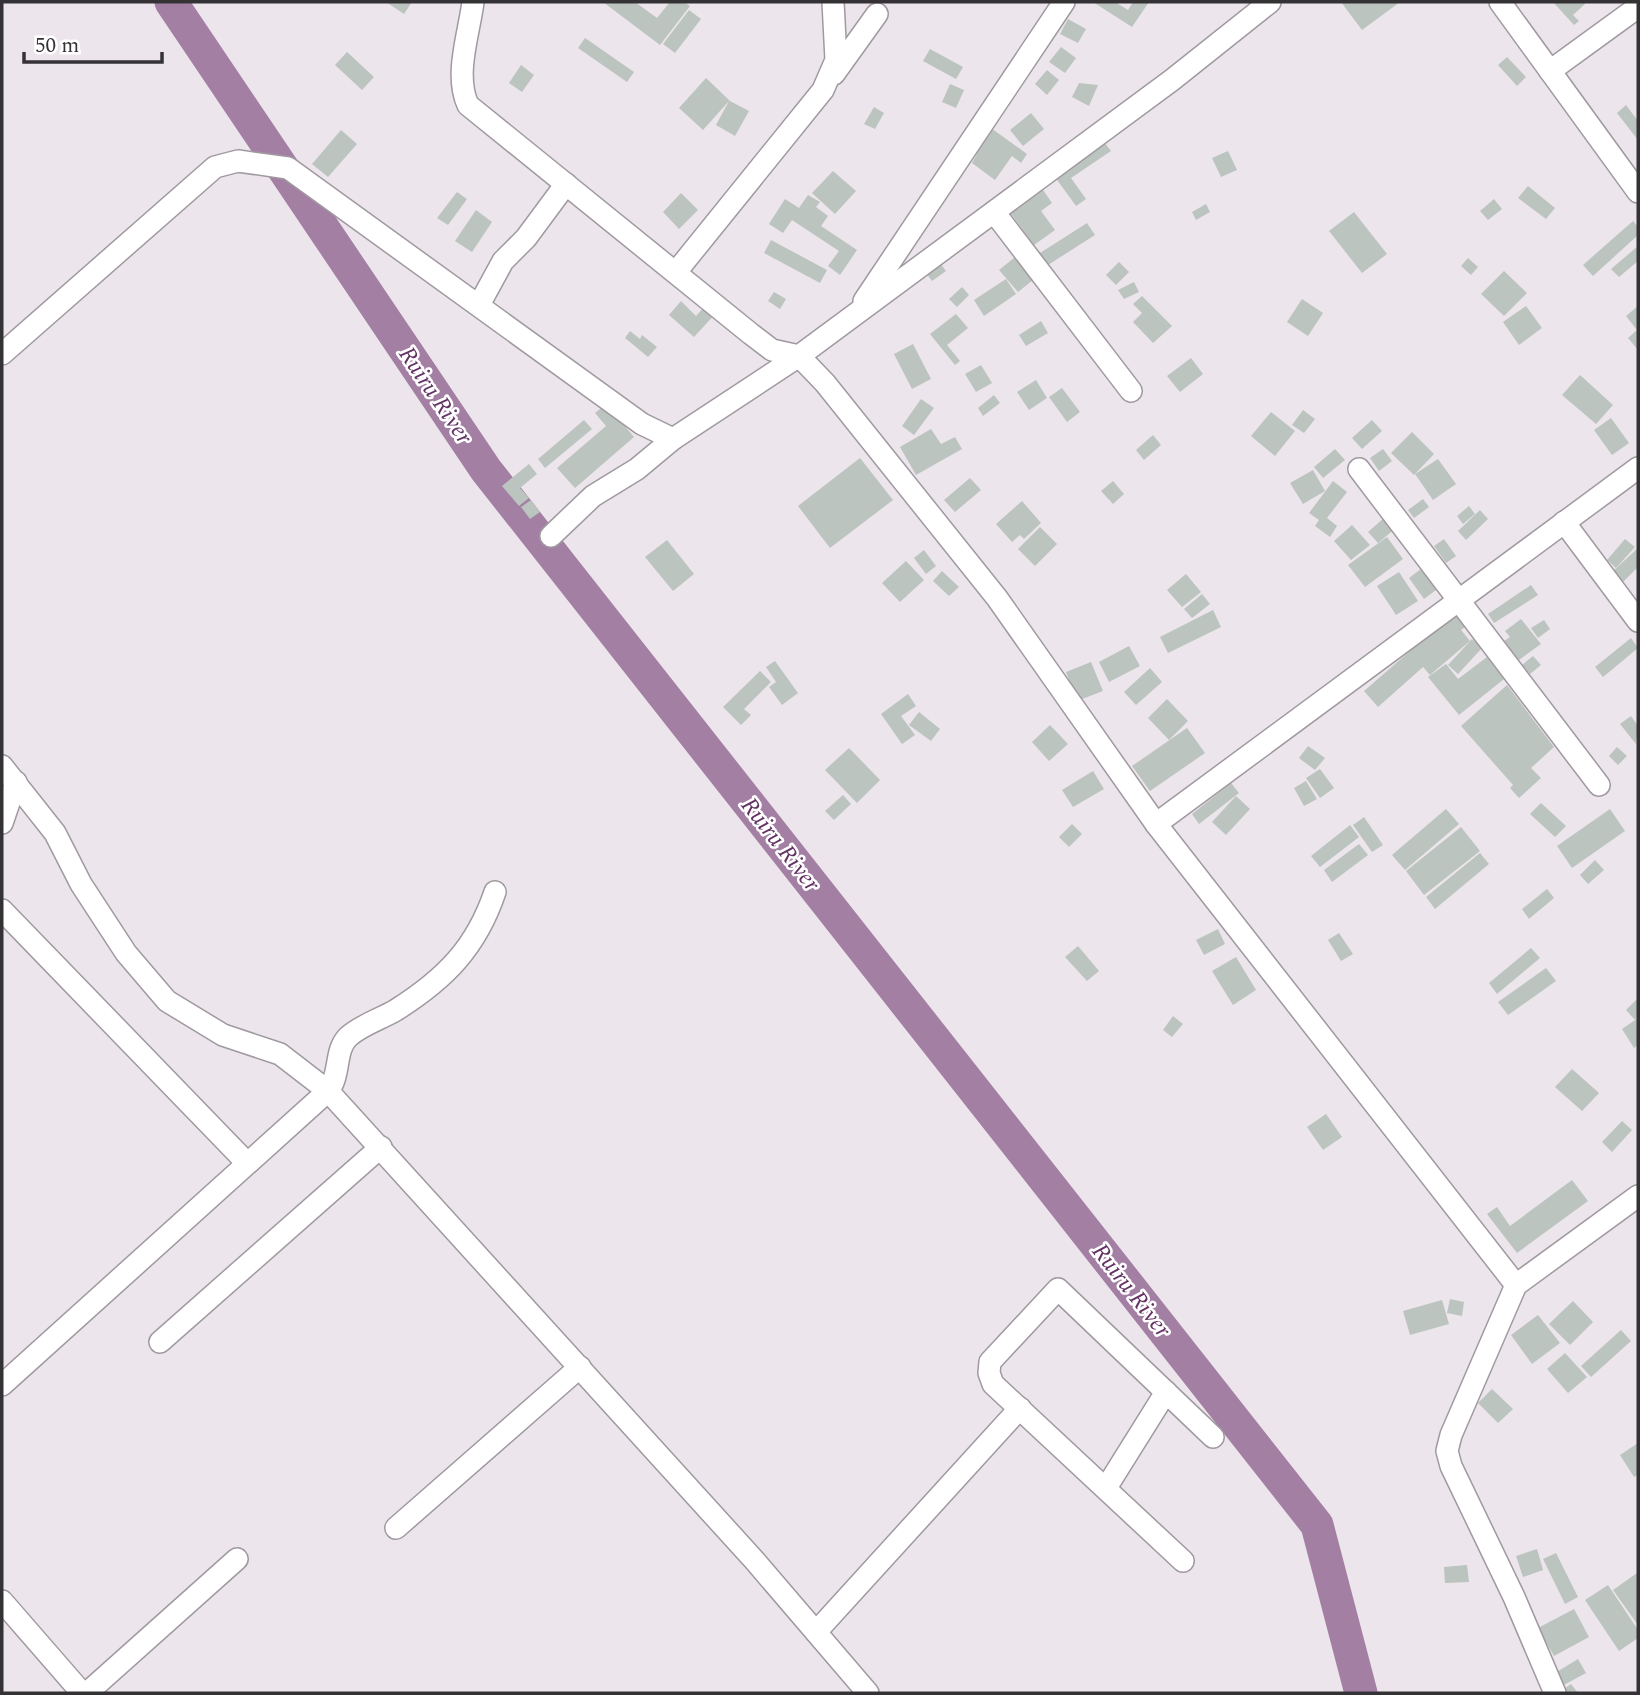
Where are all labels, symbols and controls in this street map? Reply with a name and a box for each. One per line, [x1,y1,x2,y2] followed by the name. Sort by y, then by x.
[24,21,163,65] scale bar
[35,30,79,62] text: 50 m
[389,339,482,452] water label: Ruiru River
[732,790,829,900] water label: Ruiru River
[1083,1236,1180,1346] water label: Ruiru River

